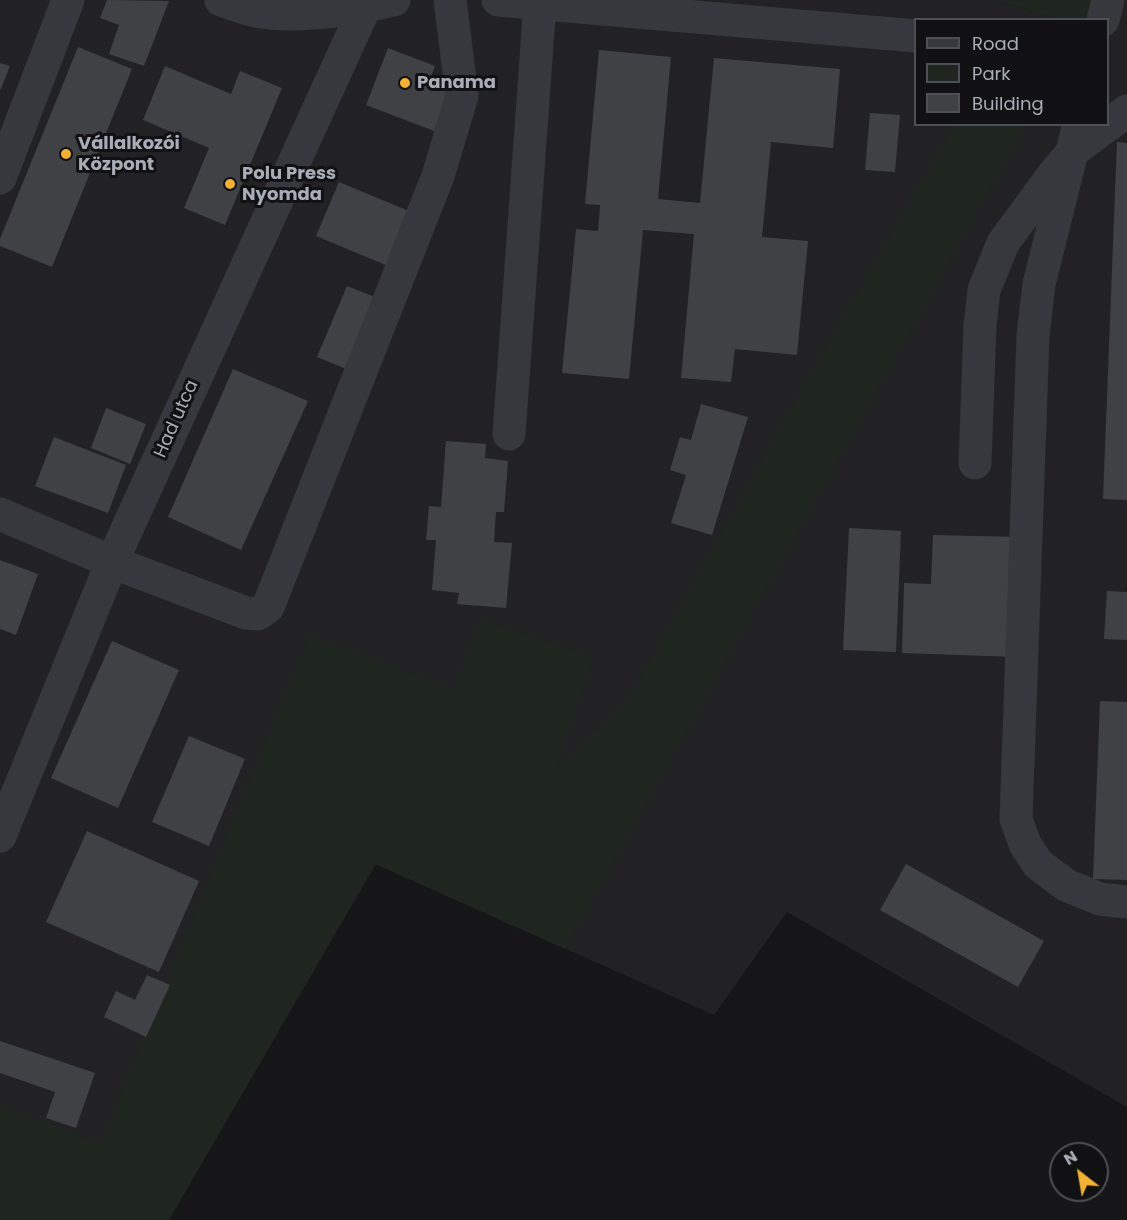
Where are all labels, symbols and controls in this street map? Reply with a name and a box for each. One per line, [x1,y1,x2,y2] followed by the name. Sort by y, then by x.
[914,18,1109,126] legend
[972,31,1019,56] text: Road
[972,61,1011,86] text: Park
[417,72,496,94] place label: Panama
[398,76,412,90] marker: Panama
[972,91,1044,116] text: Building
[78,133,180,176] place label: Vállalkozói Központ
[59,147,73,161] marker: Vállalkozói Központ
[242,163,336,206] place label: Polu Press Nyomda
[223,177,237,191] marker: Polu Press Nyomda
[150,377,204,461] street label: Had utca
[1049,1142,1109,1202] north arrow
[1059,1145,1082,1171] text: N

